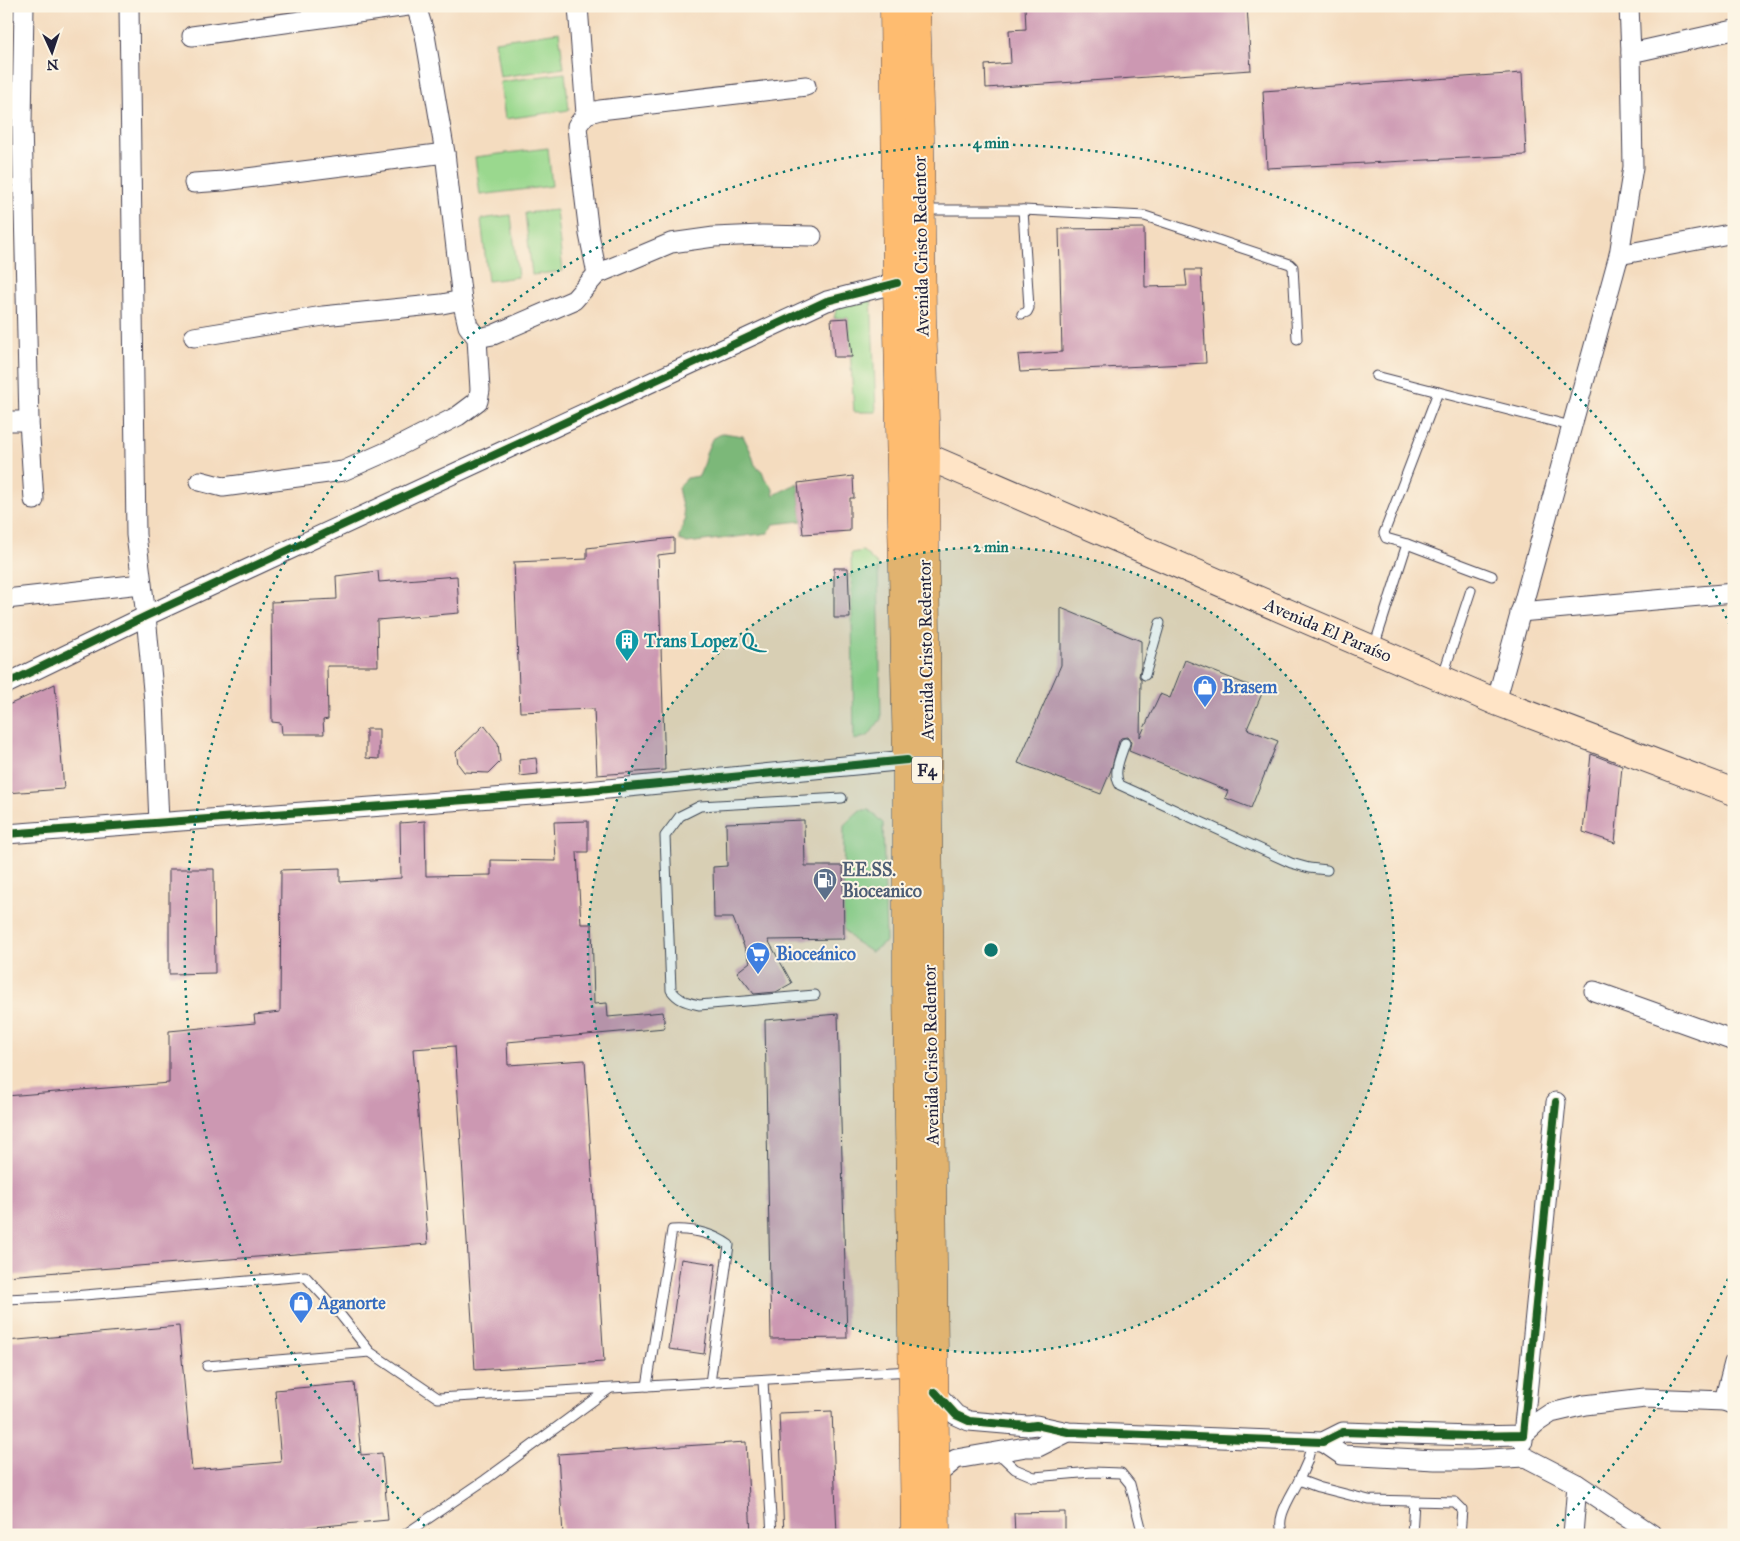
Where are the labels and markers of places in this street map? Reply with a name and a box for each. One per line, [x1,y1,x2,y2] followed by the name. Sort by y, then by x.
[614,628,640,662] building icon: Trans Lopez Q.
[643,630,768,653] place label: Trans Lopez Q.
[1192,674,1218,708] shop icon: Brasem
[1222,676,1278,698] place label: Brasem
[842,859,922,902] place label: EE.SS. Bioceanico
[812,867,838,901] fuel station icon: EE.SS. Bioceanico
[745,941,771,975] supermarket icon: Bioceánico
[982,941,1000,959] centre of rings
[776,943,856,965] place label: Bioceánico
[288,1290,314,1324] shop icon: Aganorte
[317,1292,386,1315] place label: Aganorte

